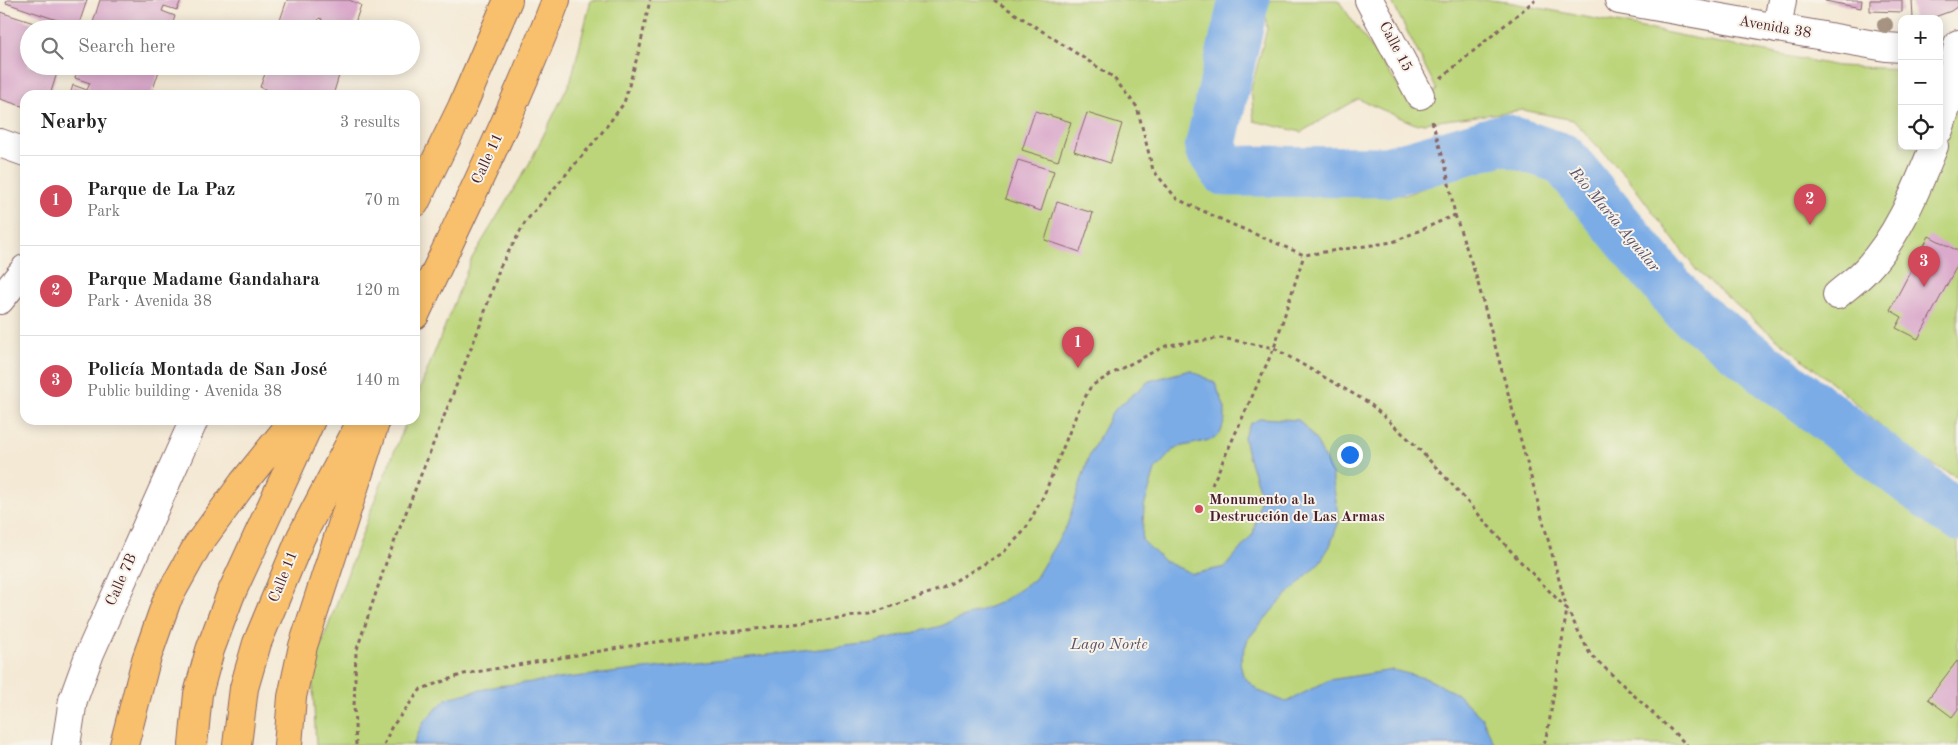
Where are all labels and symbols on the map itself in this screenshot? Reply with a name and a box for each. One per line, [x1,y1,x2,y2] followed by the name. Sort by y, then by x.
[1737,14,1813,42] street label: Avenida 38
[1376,20,1414,74] street label: Calle 15
[470,131,506,187] street label: Calle 11
[1565,164,1663,276] water label: Río María Aguilar
[1794,184,1826,225] pin: 2
[1908,246,1940,287] pin: 3
[1062,327,1094,368] pin: 1
[1337,442,1363,468] your location
[1209,493,1385,525] place label: Monumento a la Destrucción de Las Armas
[1193,503,1205,515] marker: Monumento a la Destrucción de Las Armas
[267,549,301,605] street label: Calle 11
[104,551,140,609] street label: Calle 7B
[1069,637,1148,653] water label: Lago Norte

